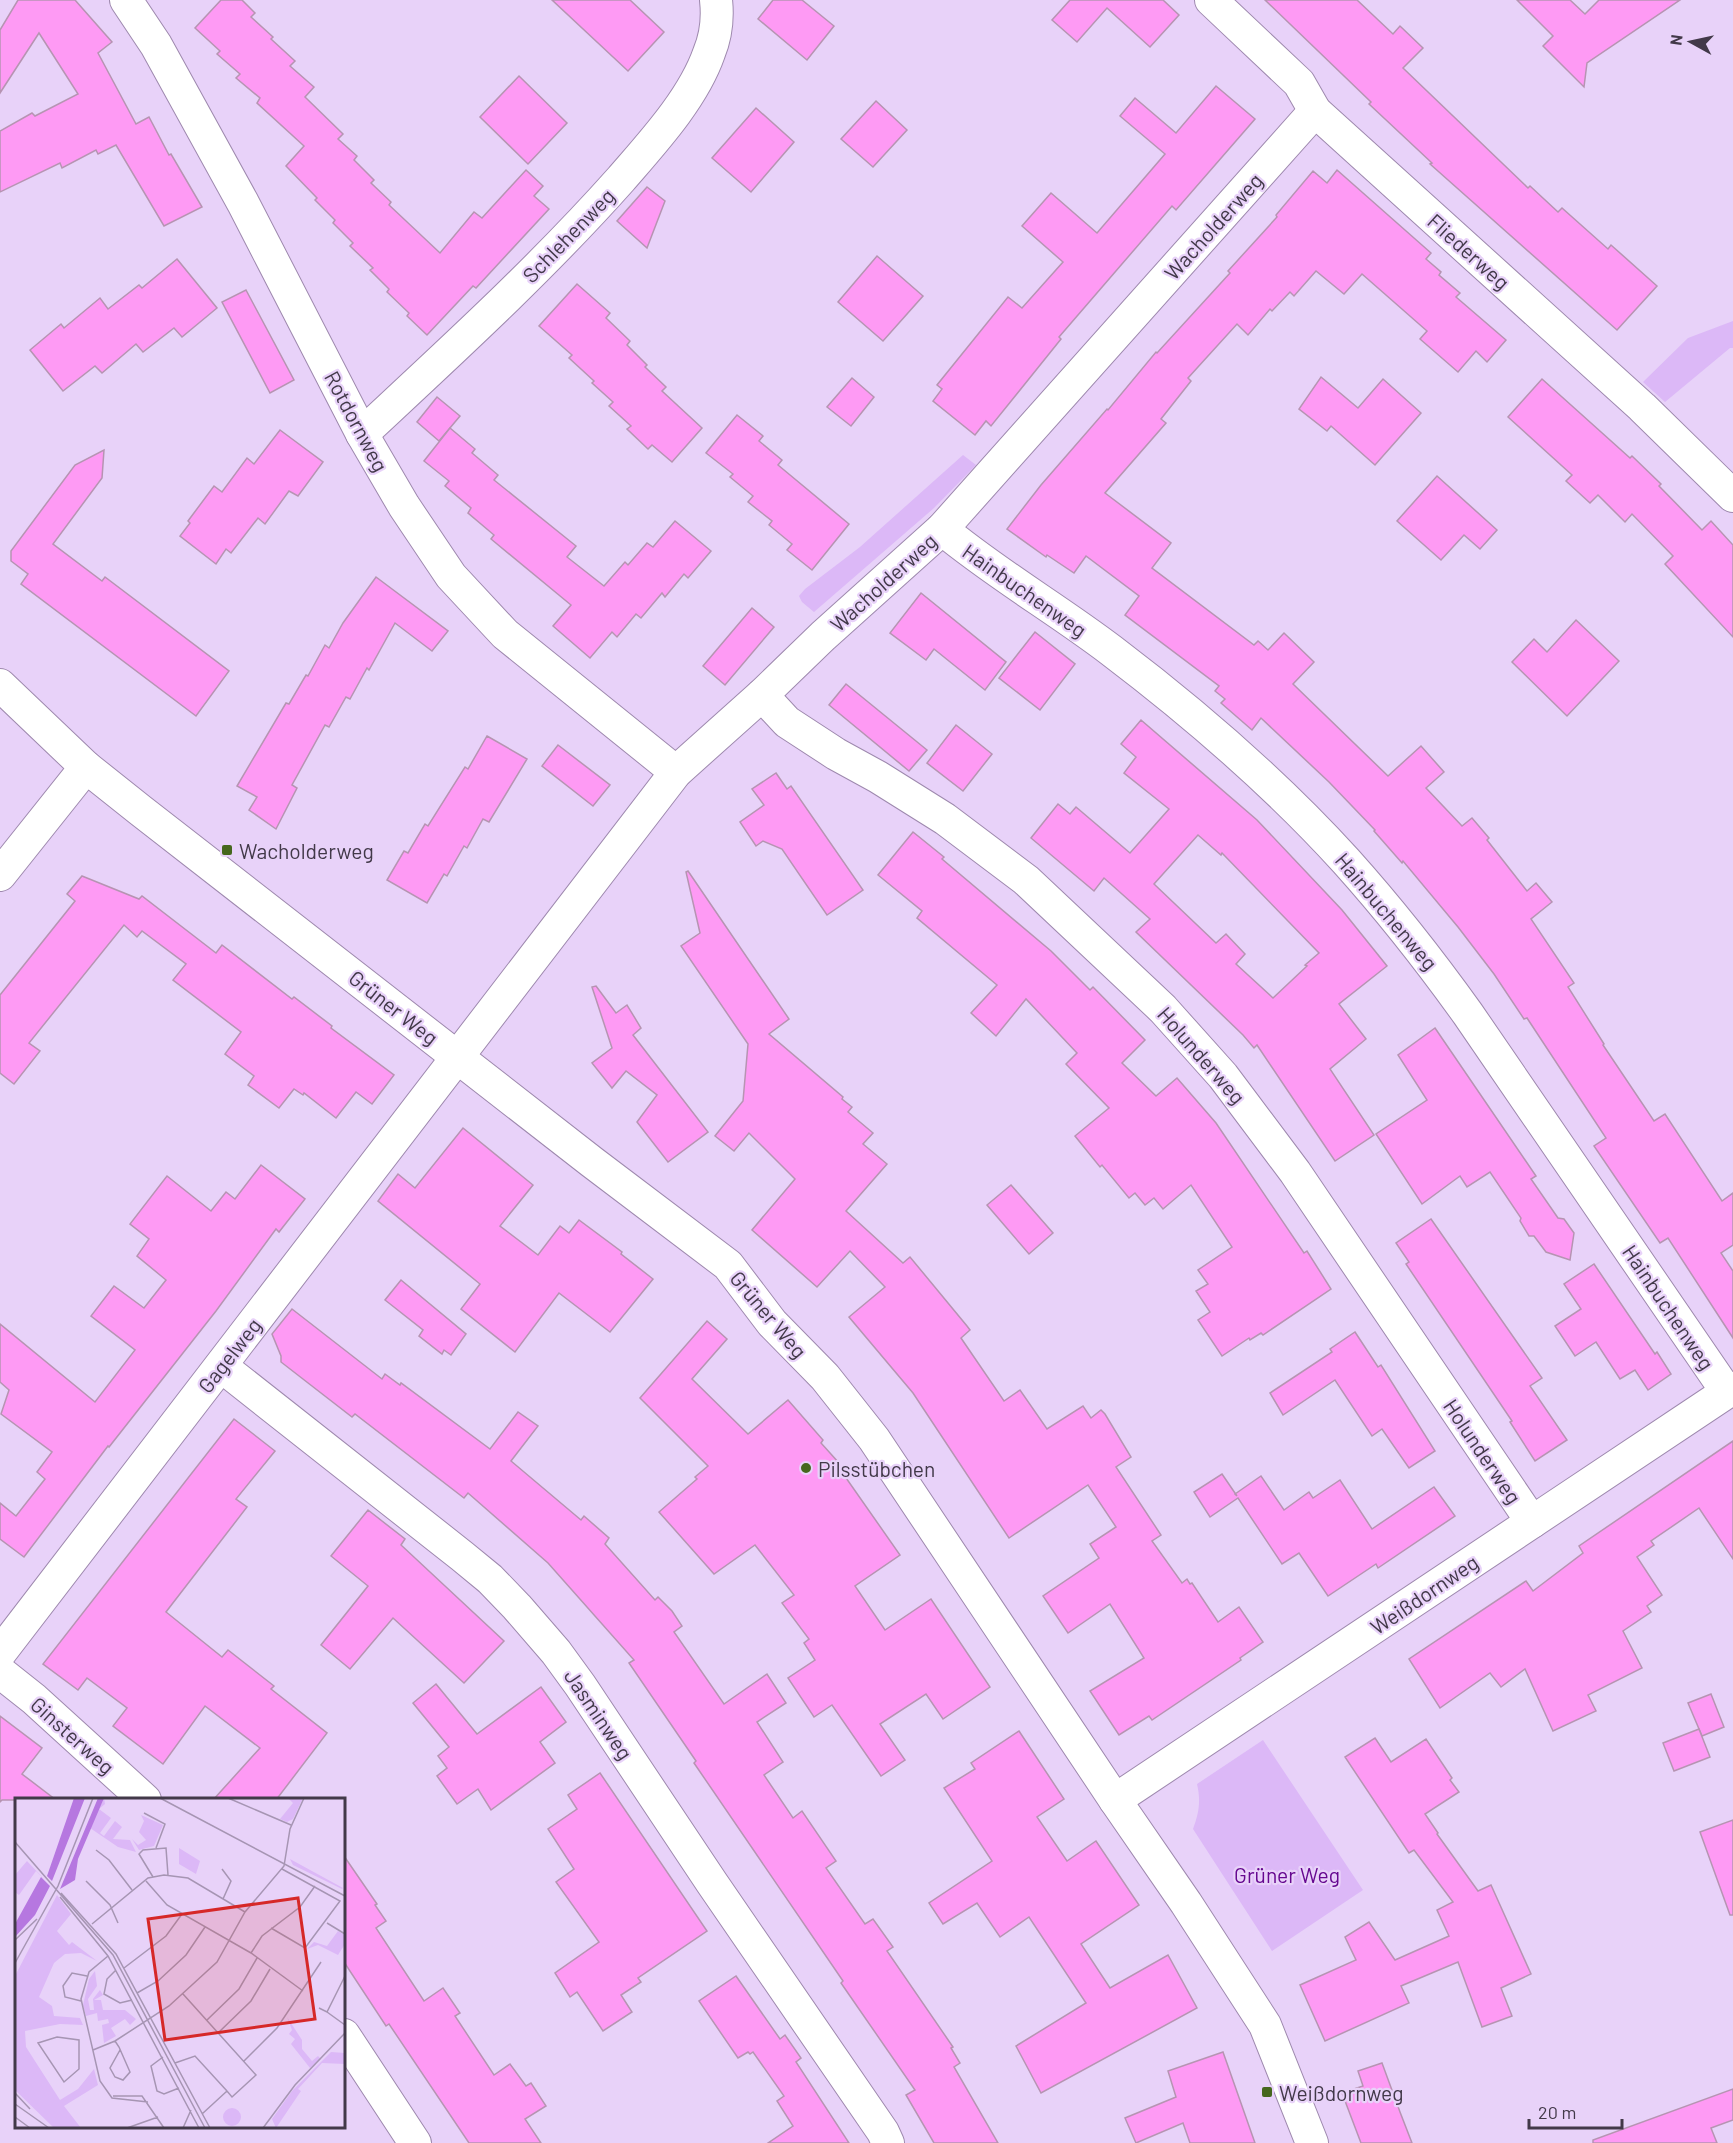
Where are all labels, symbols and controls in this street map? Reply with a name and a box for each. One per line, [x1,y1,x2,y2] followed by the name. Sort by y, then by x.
[1661,12,1721,72] north arrow
[1666,33,1686,46] text: N
[1159,168,1267,284] street label: Wacholderweg
[517,183,619,287] street label: Schlehenweg
[1423,208,1515,294] street label: Fliederweg
[320,366,394,476] street label: Rotdornweg
[825,528,941,636] street label: Wacholderweg
[958,538,1092,642] street label: Hainbuchenweg
[239,838,374,863] place label: Wacholderweg
[220,843,234,857] marker: Wacholderweg
[1331,847,1443,975] street label: Hainbuchenweg
[345,965,443,1049] street label: Grüner Weg
[1153,1001,1251,1109] street label: Holunderweg
[1618,1240,1720,1374] street label: Hainbuchenweg
[725,1265,813,1363] street label: Grüner Weg
[192,1313,266,1397] street label: Gagelweg
[1439,1394,1527,1508] street label: Holunderweg
[818,1456,935,1481] place label: Pilsstübchen
[799,1461,813,1475] marker: Pilsstübchen
[1365,1549,1483,1639] street label: Weißdornweg
[560,1664,638,1764] street label: Jasminweg
[26,1691,120,1779] street label: Ginsterweg
[15,1798,345,2128] inset map
[1234,1862,1340,1887] park label: Grüner Weg
[1279,2080,1404,2105] place label: Weißdornweg
[1260,2085,1274,2099] marker: Weißdornweg
[1529,2092,1622,2130] scale bar
[1538,2101,1576,2123] text: 20 m

